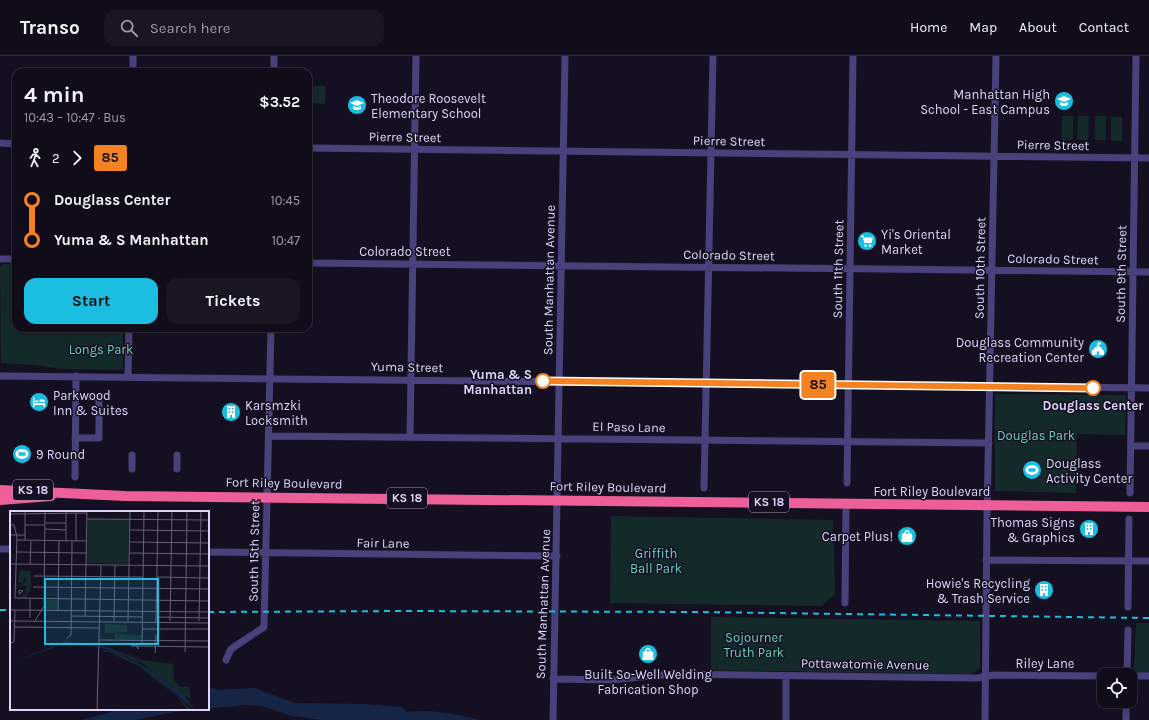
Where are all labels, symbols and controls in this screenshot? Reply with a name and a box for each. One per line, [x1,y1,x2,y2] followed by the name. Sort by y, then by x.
[104,10,384,46] search box
[20,17,80,39] text: Transo
[118,17,140,39] icon: search
[150,19,230,37] text: Search here
[910,19,947,36] text: Home
[969,19,997,36] text: Map
[1019,19,1057,36] text: About
[1079,19,1129,36] text: Contact
[24,82,84,108] text: 4 min
[920,87,1050,117] place label: Manhattan High School - East Campus
[1053,90,1075,112] school or university icon: Manhattan High School - East Campus
[371,91,486,121] place label: Theodore Roosevelt Elementary School
[259,93,300,111] text: $3.52
[346,94,368,116] school or university icon: Theodore Roosevelt Elementary School
[24,110,126,125] text: 10:43 – 10:47 · Bus
[369,129,442,145] street label: Pierre Street
[693,133,766,149] street label: Pierre Street
[1017,137,1090,153] street label: Pierre Street
[24,147,46,169] icon: walk
[66,147,88,169] icon: forward
[102,149,119,166] text: 85
[52,151,60,166] text: 2
[54,191,170,209] text: Douglass Center
[270,193,300,208] text: 10:45
[540,204,558,355] street label: South Manhattan Avenue
[972,217,988,319] street label: South 10th Street
[830,219,846,319] street label: South 11th Street
[1113,225,1129,323] street label: South 9th Street
[881,227,951,257] place label: Yi's Oriental Market
[856,230,878,252] supermarket icon: Yi's Oriental Market
[54,231,209,249] text: Yuma & S Manhattan
[272,233,300,248] text: 10:47
[359,244,451,259] street label: Colorado Street
[683,247,775,263] street label: Colorado Street
[1007,251,1099,267] street label: Colorado Street
[24,278,158,324] button: Start
[166,278,300,324] button: Tickets
[956,335,1084,365] place label: Douglass Community Recreation Center
[1087,338,1109,360] public building icon: Douglass Community Recreation Center
[69,342,133,357] park label: Longs Park
[371,359,443,375] street label: Yuma Street
[463,367,532,397] place label: Yuma & S Manhattan
[800,372,836,398] line badge: 85
[535,373,551,389] marker: Yuma & S Manhattan
[809,376,827,393] text: 85
[1085,380,1101,396] marker: Douglass Center
[53,388,129,418] place label: Parkwood Inn & Suites
[28,391,50,413] hotel icon: Parkwood Inn & Suites
[245,398,308,428] place label: Karsmzki Locksmith
[1043,398,1144,413] place label: Douglass Center
[220,401,242,423] building icon: Karsmzki Locksmith
[592,419,666,435] street label: El Paso Lane
[997,428,1075,443] park label: Douglas Park
[11,443,33,465] sports icon: 9 Round
[36,447,85,462] place label: 9 Round
[1046,456,1132,486] place label: Douglass Activity Center
[1021,459,1043,481] sports icon: Douglass Activity Center
[225,474,343,492] street label: Fort Riley Boulevard
[549,478,667,496] street label: Fort Riley Boulevard
[13,480,53,500] road number: KS 18
[874,484,990,499] street label: Fort Riley Boulevard
[387,488,427,508] road number: KS 18
[749,492,789,512] road number: KS 18
[246,500,262,602] street label: South 15th Street
[10,511,209,710] inset map
[991,515,1075,545] place label: Thomas Signs & Graphics
[1078,518,1100,540] building icon: Thomas Signs & Graphics
[896,525,918,547] shop icon: Carpet Plus!
[533,528,553,679] street label: South Manhattan Avenue
[822,529,893,544] place label: Carpet Plus!
[356,535,410,551] street label: Fair Lane
[630,546,682,576] park label: Griffith Ball Park
[926,576,1031,606] place label: Howie's Recycling & Trash Service
[1033,579,1055,601] building icon: Howie's Recycling & Trash Service
[724,630,784,660] park label: Sojourner Truth Park
[637,643,659,665] shop icon: Built So-Well Welding Fabrication Shop
[801,655,930,673] street label: Pottawatomie Avenue
[1015,656,1075,671] street label: Riley Lane
[584,667,712,697] place label: Built So-Well Welding Fabrication Shop
[1097,668,1137,708] map controls
[1097,668,1137,708] button: locate

